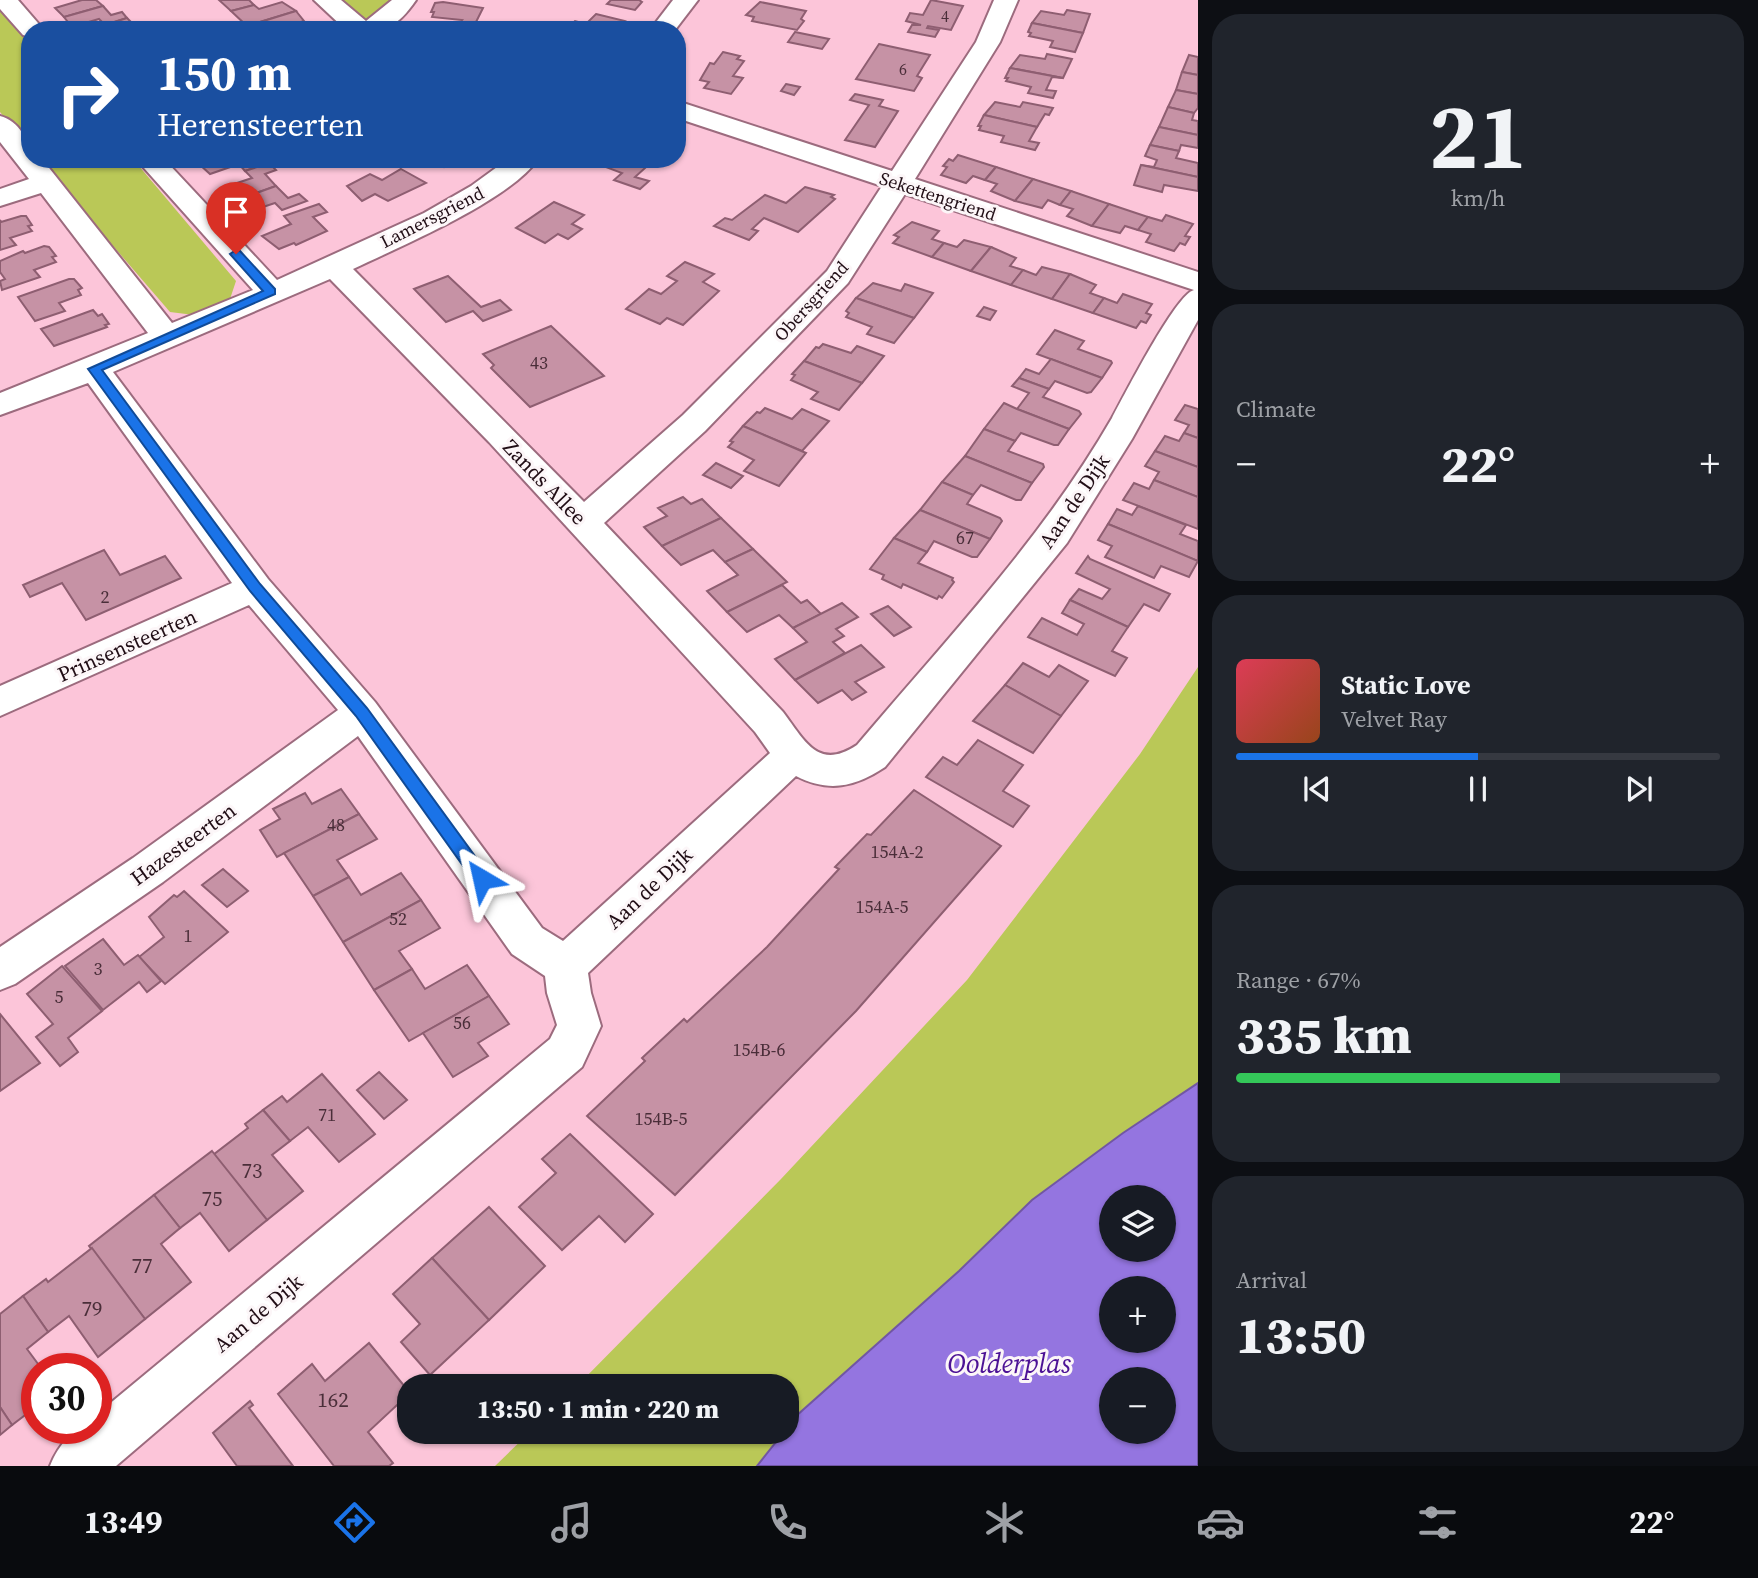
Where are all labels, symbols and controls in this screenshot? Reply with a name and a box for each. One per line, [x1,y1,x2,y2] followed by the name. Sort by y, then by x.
[941,5,949,27] house number: 4
[157,39,292,106] text: 150 m
[42,49,133,140] icon: right
[899,58,907,80] house number: 6
[1429,74,1527,198] text: 21
[157,103,364,147] text: Herensteerten
[876,165,1000,227] street label: Sekettengriend
[376,180,488,254] street label: Lamersgriend
[206,182,266,254] pin
[1451,182,1505,214] text: km/h
[217,193,255,231] icon: arrive
[768,255,854,347] street label: Obersgriend
[530,350,548,375] house number: 43
[1236,393,1316,425] text: Climate
[1441,428,1515,499] text: 22°
[497,433,593,531] street label: Zands Allee
[1236,438,1256,490] text: −
[1700,438,1720,490] text: +
[1032,448,1117,554] street label: Aan de Dijk
[956,525,974,550] house number: 67
[101,584,110,609] house number: 2
[53,601,201,689] street label: Prinsensteerten
[1341,667,1470,703] text: Static Love
[1341,703,1447,735] text: Velvet Ray
[1298,770,1336,808] icon: previous
[1459,770,1497,808] icon: pause
[1620,770,1658,808] icon: next
[124,796,242,892] street label: Hazesteerten
[327,812,345,837] house number: 48
[870,839,924,864] house number: 154A-2
[600,840,699,935] street label: Aan de Dijk
[445,842,519,916] position arrow
[855,894,909,919] house number: 154A-5
[389,906,407,931] house number: 52
[184,923,193,948] house number: 1
[94,956,103,981] house number: 3
[1236,964,1361,996] text: Range · 67%
[55,984,64,1009] house number: 5
[1236,999,1412,1070] text: 335 km
[453,1010,471,1035] house number: 56
[733,1037,785,1062] house number: 154B-6
[318,1102,336,1127] house number: 71
[635,1106,687,1131] house number: 154B-5
[242,1156,263,1185] house number: 73
[202,1184,223,1213] house number: 75
[1099,1185,1176,1444] map controls
[1099,1185,1176,1262] button: layers
[132,1251,153,1280] house number: 77
[1236,1264,1307,1296] text: Arrival
[207,1267,309,1359] street label: Aan de Dijk
[1099,1276,1176,1353] button: +
[82,1294,103,1323] house number: 79
[1236,1299,1366,1370] text: 13:50
[947,1344,1072,1382] water label: Oolderplas
[21,1353,112,1444] speed limit sign: 30
[1099,1367,1176,1444] button: −
[317,1385,349,1414] house number: 162
[477,1391,719,1427] text: 13:50 · 1 min · 220 m
[330,1498,379,1547] icon: directions
[547,1498,596,1547] icon: music
[763,1498,812,1547] icon: phone
[980,1498,1029,1547] icon: climate
[1196,1498,1245,1547] icon: car
[1413,1498,1462,1547] icon: filters
[84,1500,163,1544] text: 13:49
[1629,1500,1674,1544] text: 22°

